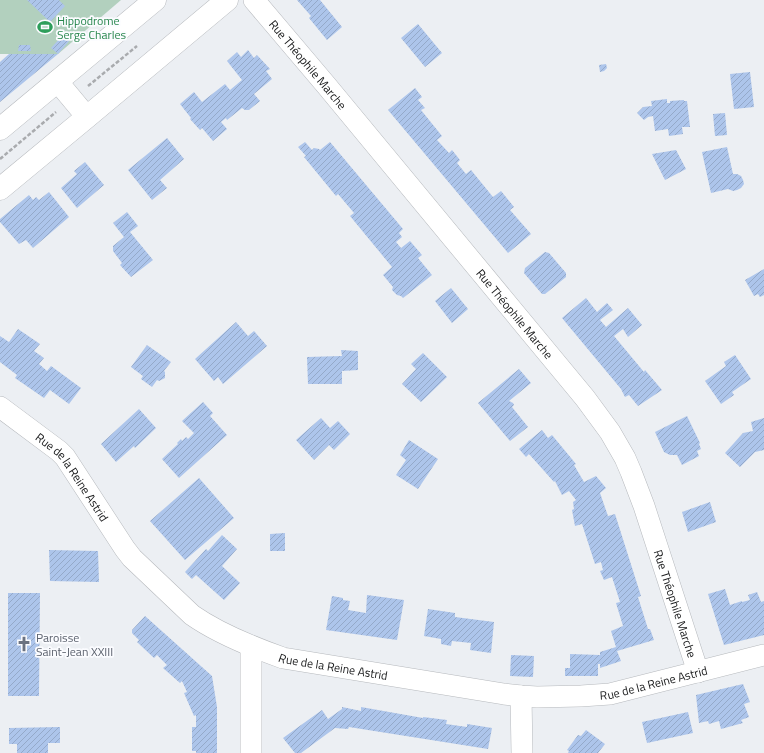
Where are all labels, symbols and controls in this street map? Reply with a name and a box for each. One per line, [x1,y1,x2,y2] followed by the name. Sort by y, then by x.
[57,11,126,44] place label: Hippodrome Serge Charles
[265,15,352,113] street label: Rue Théophile Marche
[36,18,54,36] sports icon: Hippodrome Serge Charles
[472,264,558,363] street label: Rue Théophile Marche
[32,427,114,525] street label: Rue de la Reine Astrid
[649,547,702,660] street label: Rue Théophile Marche
[36,628,113,661] place label: Paroisse Saint-Jean XXIII
[15,635,33,653] church icon: Paroisse Saint-Jean XXIII
[276,648,389,684] street label: Rue de la Reine Astrid
[599,660,709,704] street label: Rue de la Reine Astrid

